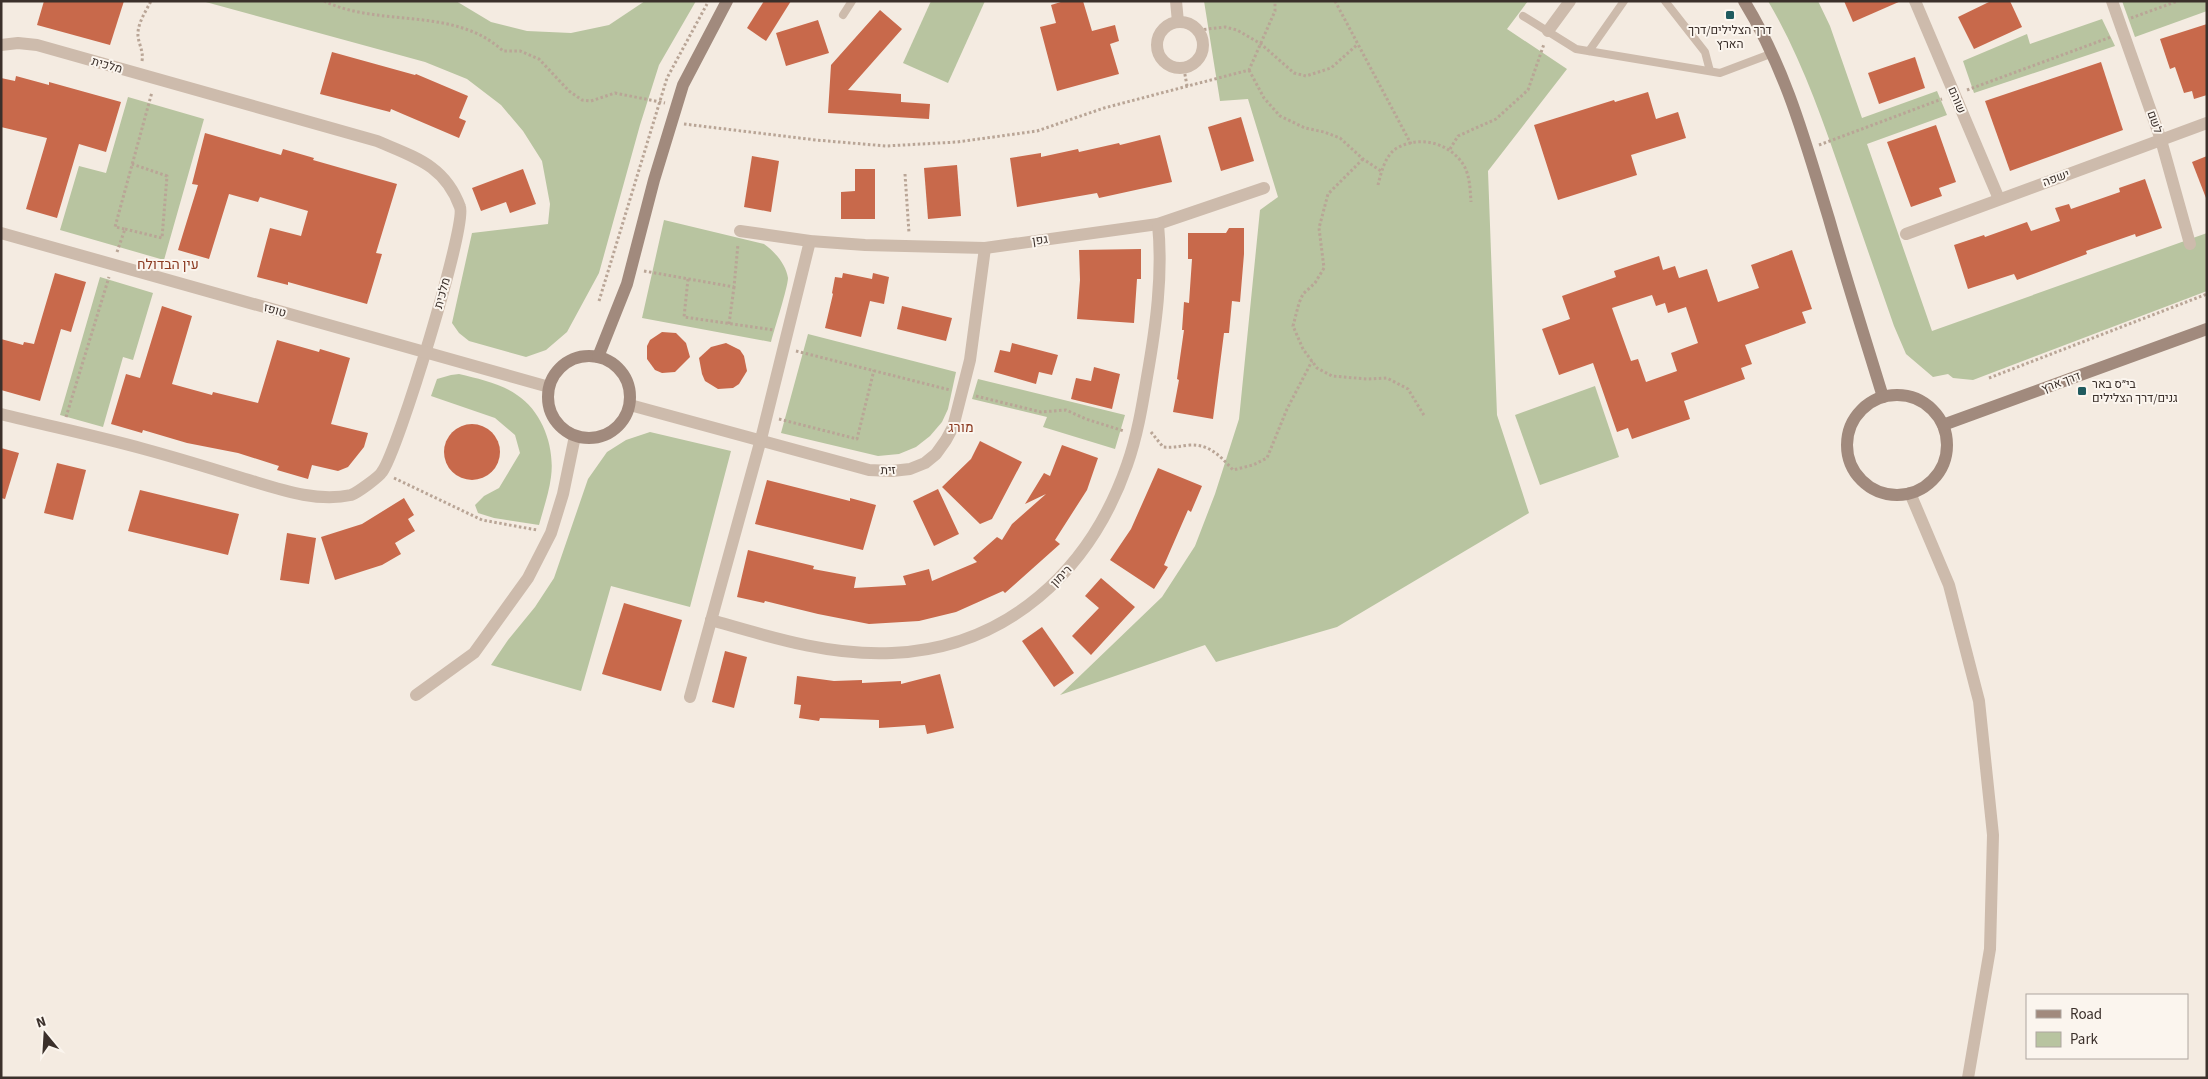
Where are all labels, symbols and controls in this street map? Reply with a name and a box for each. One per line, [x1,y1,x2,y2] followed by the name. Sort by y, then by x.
[1724,9,1736,21] marker: דרך הצלילים/דרך הארץ
[1688,22,1772,53] place label: דרך הצלילים/דרך הארץ
[89,53,124,78] street label: מלכית
[1943,84,1970,116] street label: שוהם
[2143,108,2167,136] street label: לשם
[2040,166,2072,191] street label: ישפה
[1031,231,1049,250] street label: גפן
[137,255,199,275] district label: עין הבדולח
[430,276,455,310] street label: מלכית
[262,299,288,322] street label: טופז
[2039,368,2083,397] street label: דרך ארץ
[2092,376,2178,407] place label: בי״ס באר גנים/דרך הצלילים
[2076,385,2088,397] marker: בי״ס באר גנים/דרך הצלילים
[948,418,974,438] district label: מורג
[880,462,896,479] street label: זית
[1047,562,1076,591] street label: רימון
[2026,994,2188,1059] legend
[2070,1004,2102,1025] text: Road
[20,1009,70,1059] north arrow
[34,1012,49,1034] text: N
[2070,1029,2099,1050] text: Park

